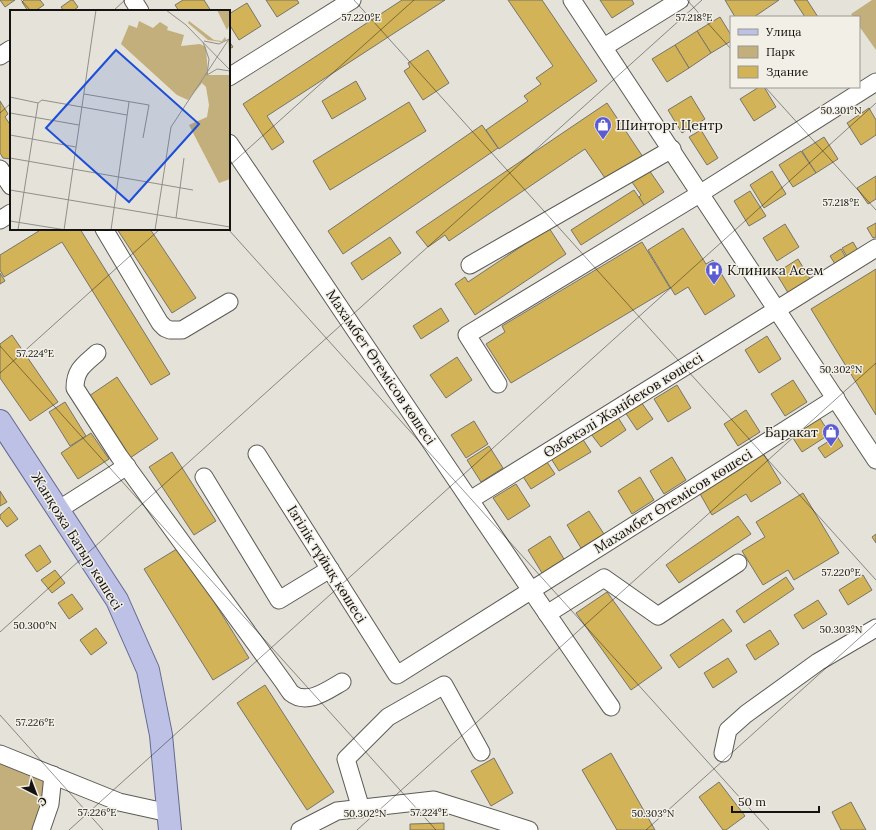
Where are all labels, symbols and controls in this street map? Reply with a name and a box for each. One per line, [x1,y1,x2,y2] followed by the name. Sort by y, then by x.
[10,10,230,230] inset map
[341,11,381,24] text: 57.220°E
[676,11,712,24] text: 57.218°E
[730,16,860,88] legend
[765,24,802,39] text: Улица
[766,44,795,59] text: Парк
[766,64,809,79] text: Здание
[820,104,862,117] text: 50.301°N
[593,115,613,140] shop icon: Шинторг Центр
[616,116,723,134] place label: Шинторг Центр
[823,196,859,209] text: 57.218°E
[704,260,724,285] hospital icon: Клиника Асем
[727,261,824,279] place label: Клиника Асем
[322,286,440,448] street label: Махамбет Өтемісов көшесі
[16,347,54,360] text: 57.224°E
[540,348,706,462] street label: Өзбекәлі Жәнібеков көшесі
[820,363,863,376] text: 50.302°N
[821,422,841,447] shop icon: Баракат
[765,423,818,441] place label: Баракат
[590,445,756,557] street label: Махамбет Өтемісов көшесі
[27,469,127,613] street label: Жанқожа Батыр көшесі
[283,502,371,626] street label: Ізгілік тұйық көшесі
[821,566,861,579] text: 57.220°E
[13,619,57,632] text: 50.300°N
[820,623,863,636] text: 50.303°N
[16,716,54,729] text: 57.226°E
[16,774,56,814] north arrow
[732,788,819,814] scale bar
[35,794,50,809] text: С
[738,794,766,809] text: 50 m
[78,806,116,819] text: 57.226°E
[410,806,448,819] text: 57.224°E
[344,807,387,820] text: 50.302°N
[632,807,675,820] text: 50.303°N

